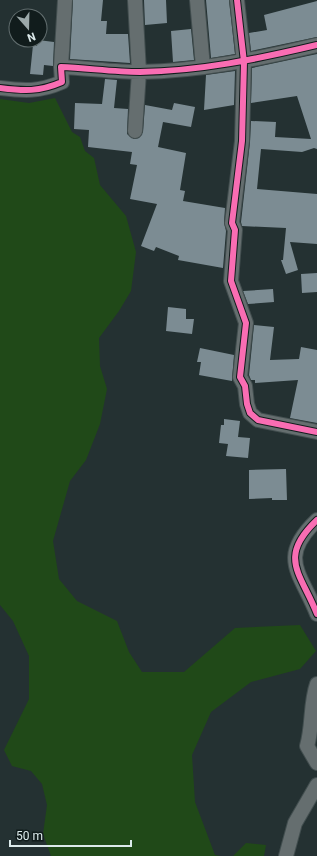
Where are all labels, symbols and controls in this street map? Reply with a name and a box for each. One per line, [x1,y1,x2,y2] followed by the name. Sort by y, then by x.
[8,8,48,48] north arrow
[25,29,37,44] text: N
[10,822,131,848] scale bar
[16,829,43,843] text: 50 m

